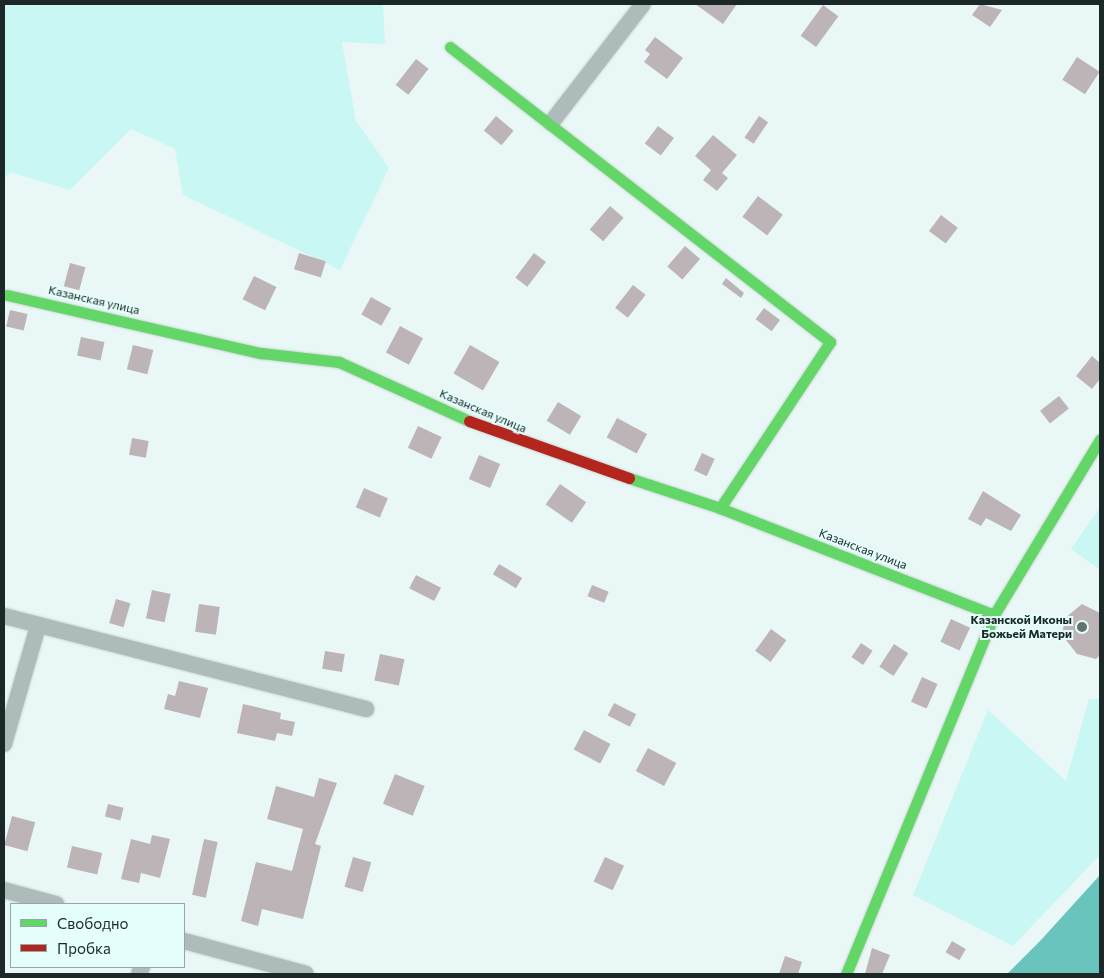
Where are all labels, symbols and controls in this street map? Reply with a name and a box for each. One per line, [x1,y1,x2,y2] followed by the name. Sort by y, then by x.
[47,283,141,317] street label: Казанская улица
[437,386,529,436] street label: Казанская улица
[817,526,909,572] street label: Казанская улица
[970,613,1072,641] place label: Казанской Иконы Божьей Матери
[1076,621,1088,633] marker: Казанской Иконы Божьей Матери
[10,903,185,968] legend
[57,914,128,932] text: Свободно
[57,939,111,957] text: Пробка

